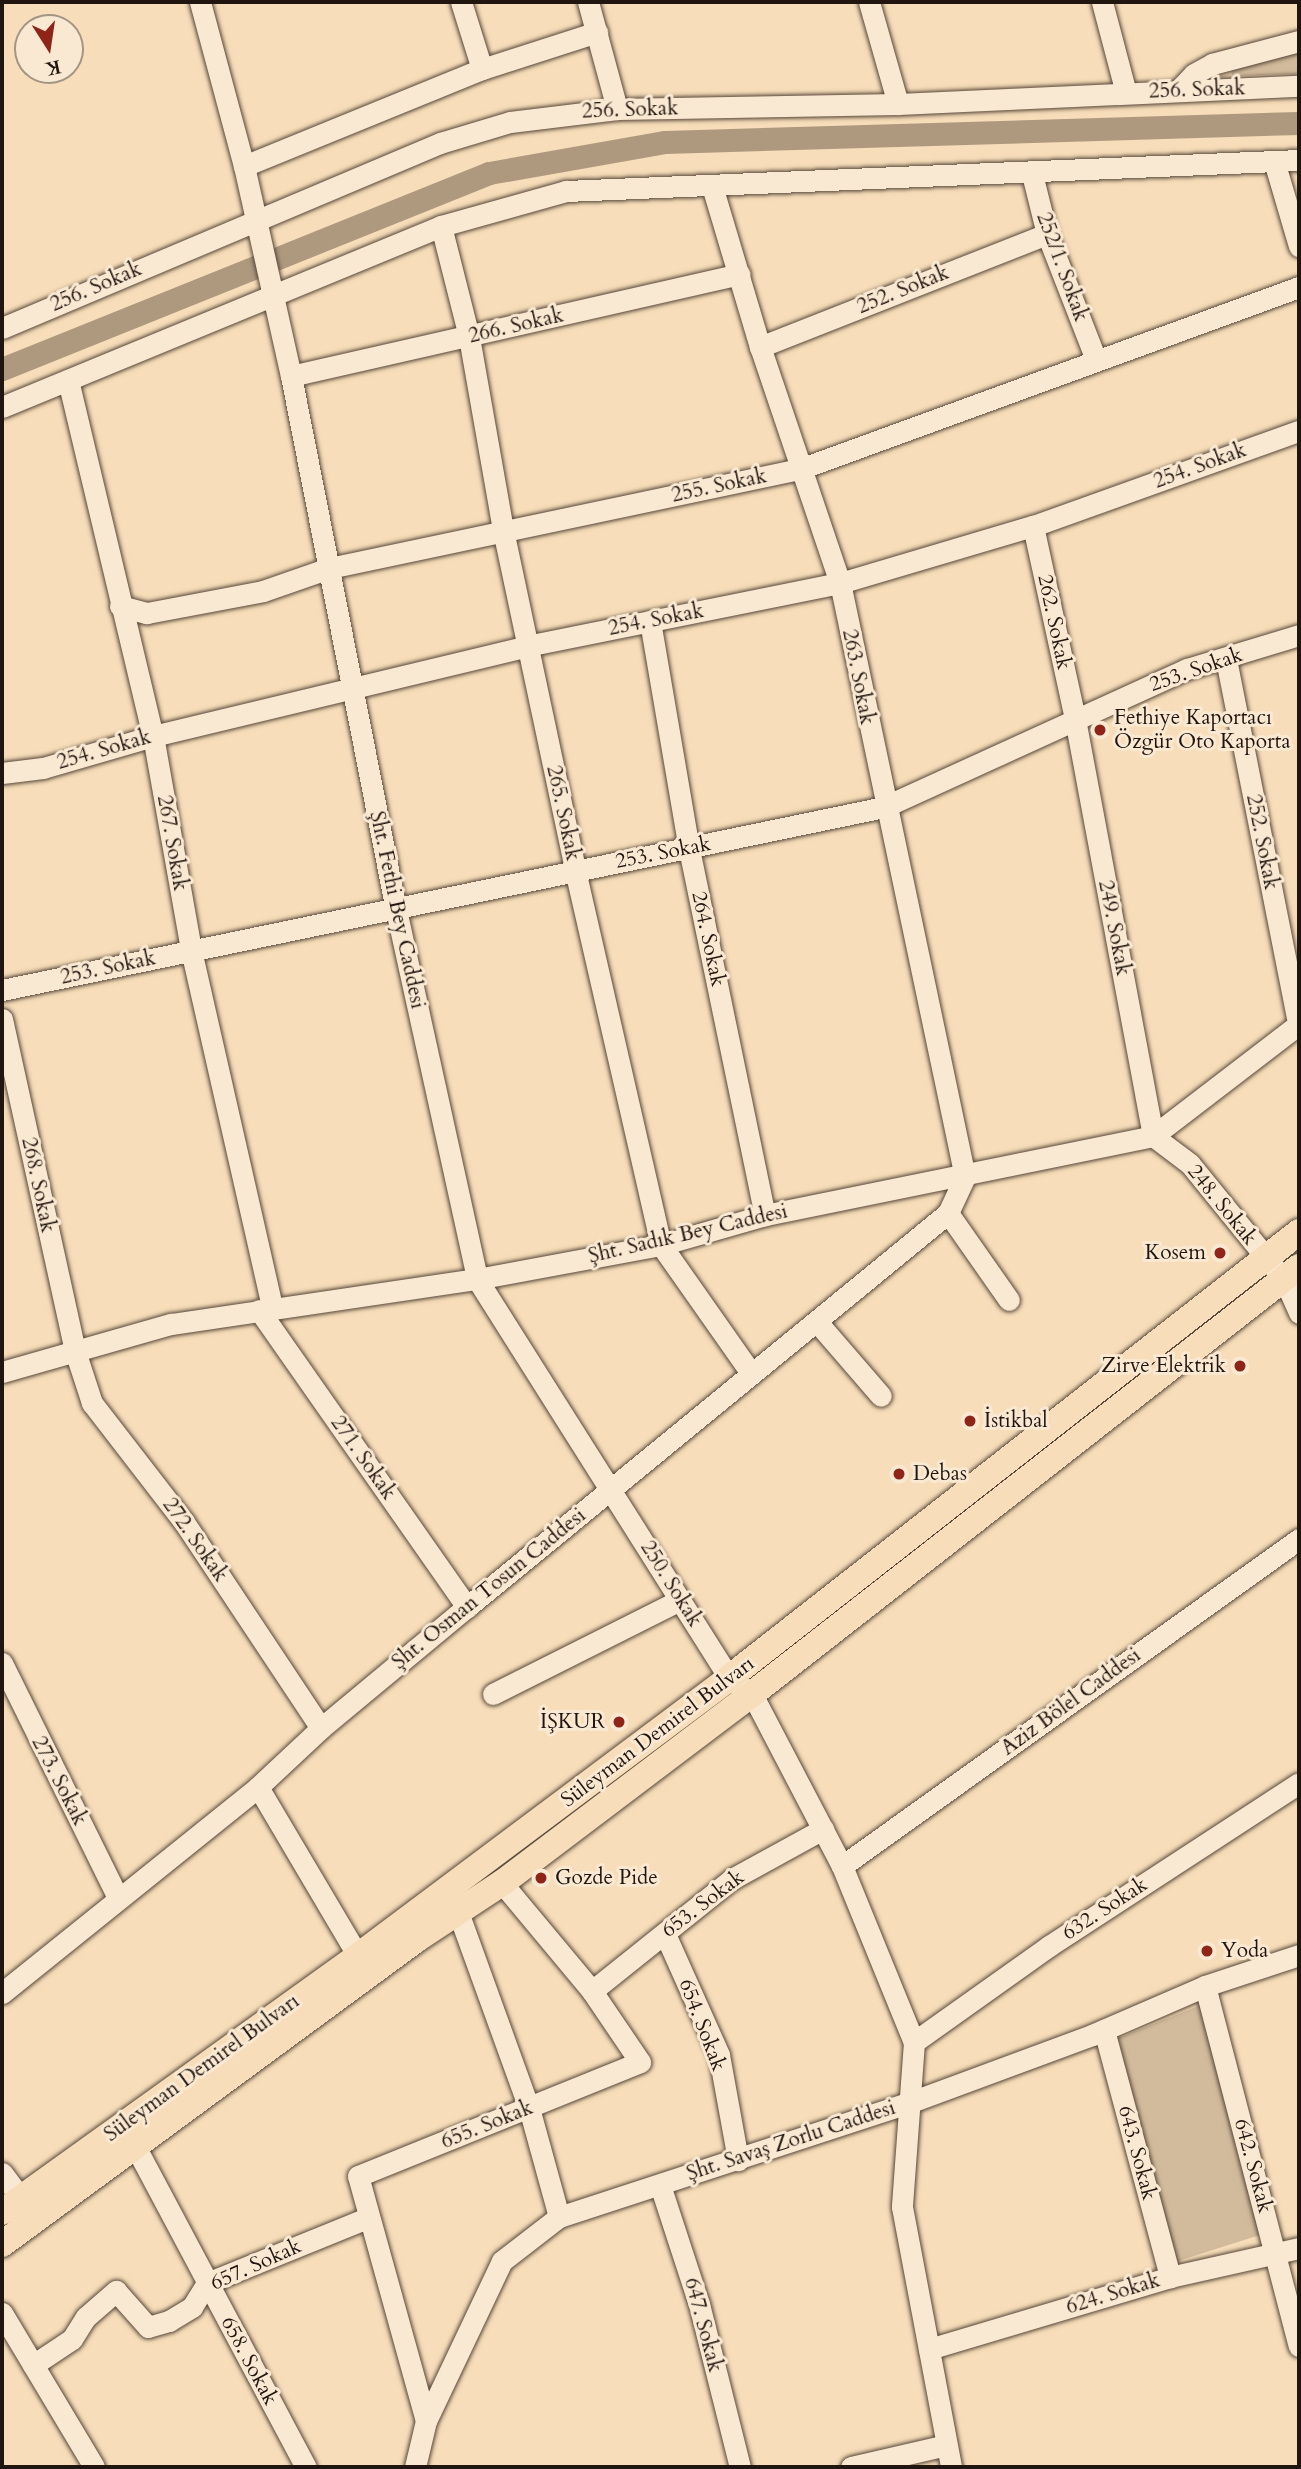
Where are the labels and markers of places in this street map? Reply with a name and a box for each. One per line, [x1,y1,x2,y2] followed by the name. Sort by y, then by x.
[1114,705,1290,755] place label: Fethiye Kaportacı Özgür Oto Kaporta
[1092,722,1108,738] marker: Fethiye Kaportacı Özgür Oto Kaporta
[1145,1240,1206,1266] place label: Kosem
[1212,1245,1228,1261] marker: Kosem
[1101,1353,1226,1379] place label: Zirve Elektrik
[1232,1358,1248,1374] marker: Zirve Elektrik
[984,1408,1048,1434] place label: İstikbal
[962,1413,978,1429] marker: İstikbal
[913,1461,967,1487] place label: Debas
[891,1466,907,1482] marker: Debas
[540,1709,605,1735] place label: İŞKUR
[611,1714,627,1730] marker: İŞKUR
[555,1865,658,1891] place label: Gozde Pide
[533,1870,549,1886] marker: Gozde Pide
[1221,1938,1268,1964] place label: Yoda
[1199,1943,1215,1959] marker: Yoda

